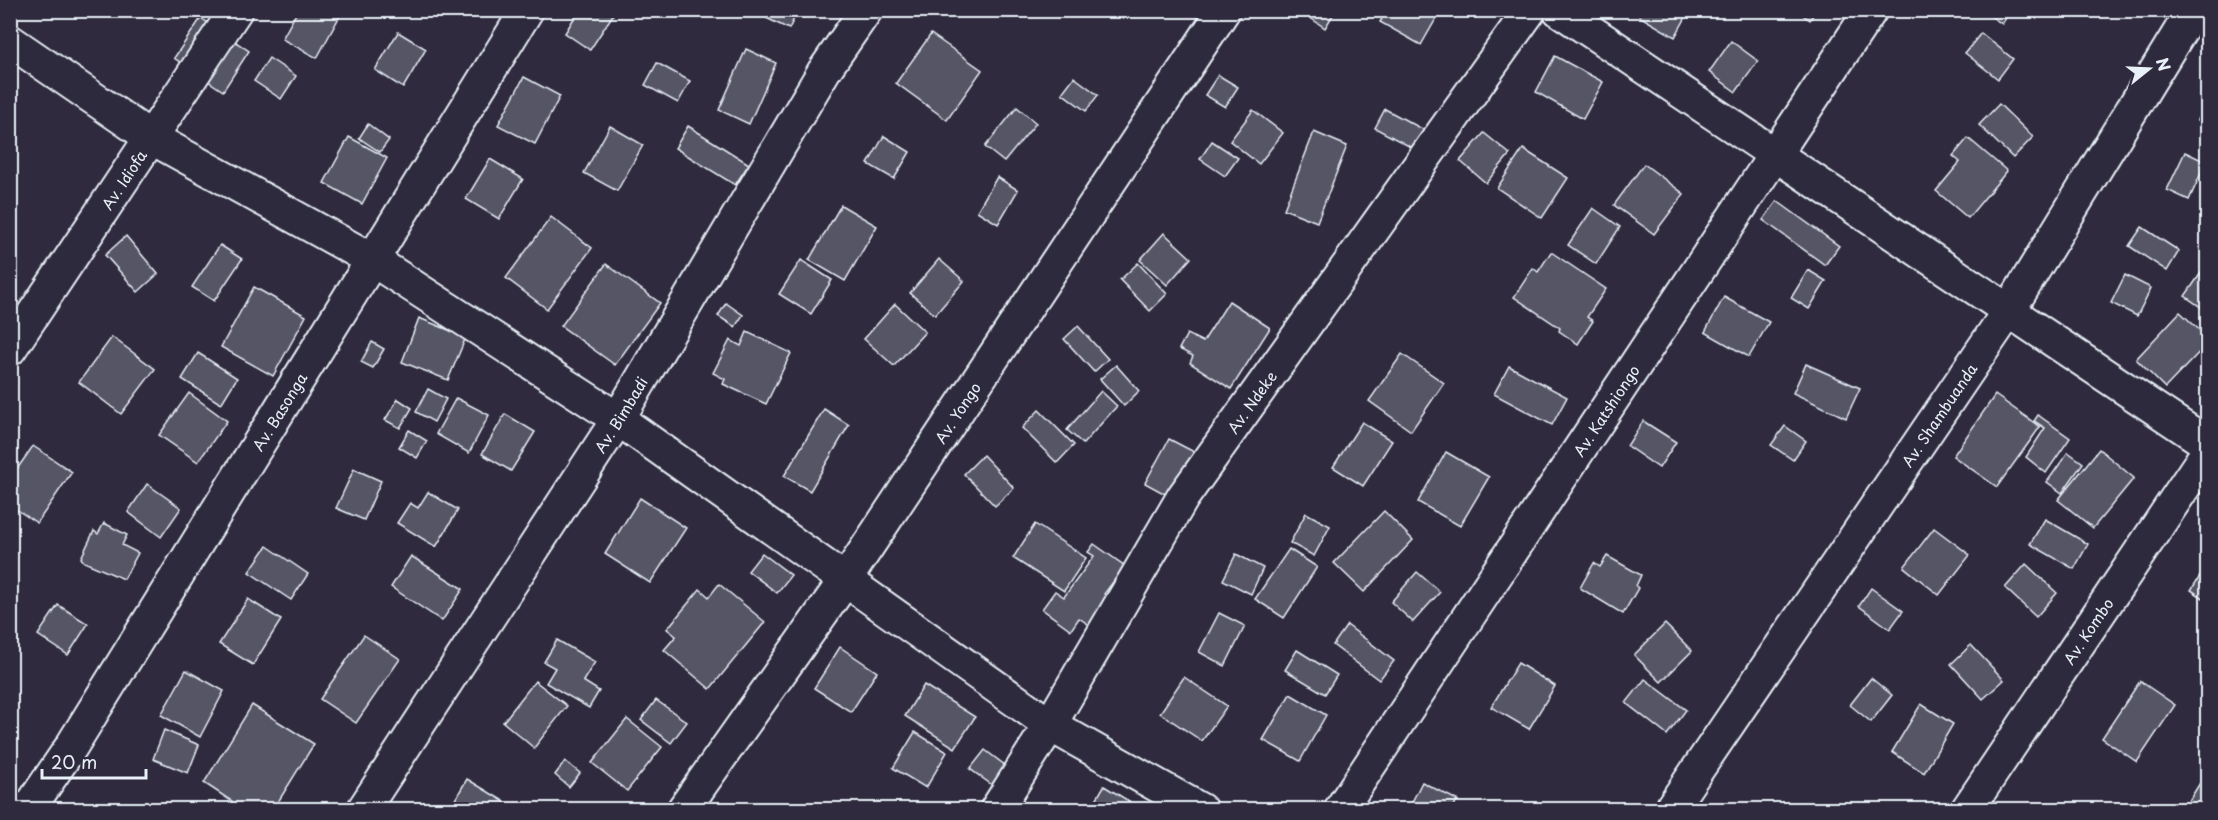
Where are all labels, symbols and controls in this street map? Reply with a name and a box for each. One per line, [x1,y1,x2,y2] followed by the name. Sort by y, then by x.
[2119,39,2179,99] north arrow
[2151,54,2178,74] text: N
[95,144,152,214] street label: Av. Idiofa
[1895,357,1982,471] street label: Av. Shambuanda
[1567,360,1644,461] street label: Av. Katshiongo
[1221,365,1281,438] street label: Av. Ndeke
[246,367,312,455] street label: Av. Basonga
[588,372,652,457] street label: Av. Bimbadi
[928,377,986,447] street label: Av. Yongo
[2057,593,2118,669] street label: Av. Kombo
[42,742,146,780] scale bar
[51,748,97,775] text: 20 m

